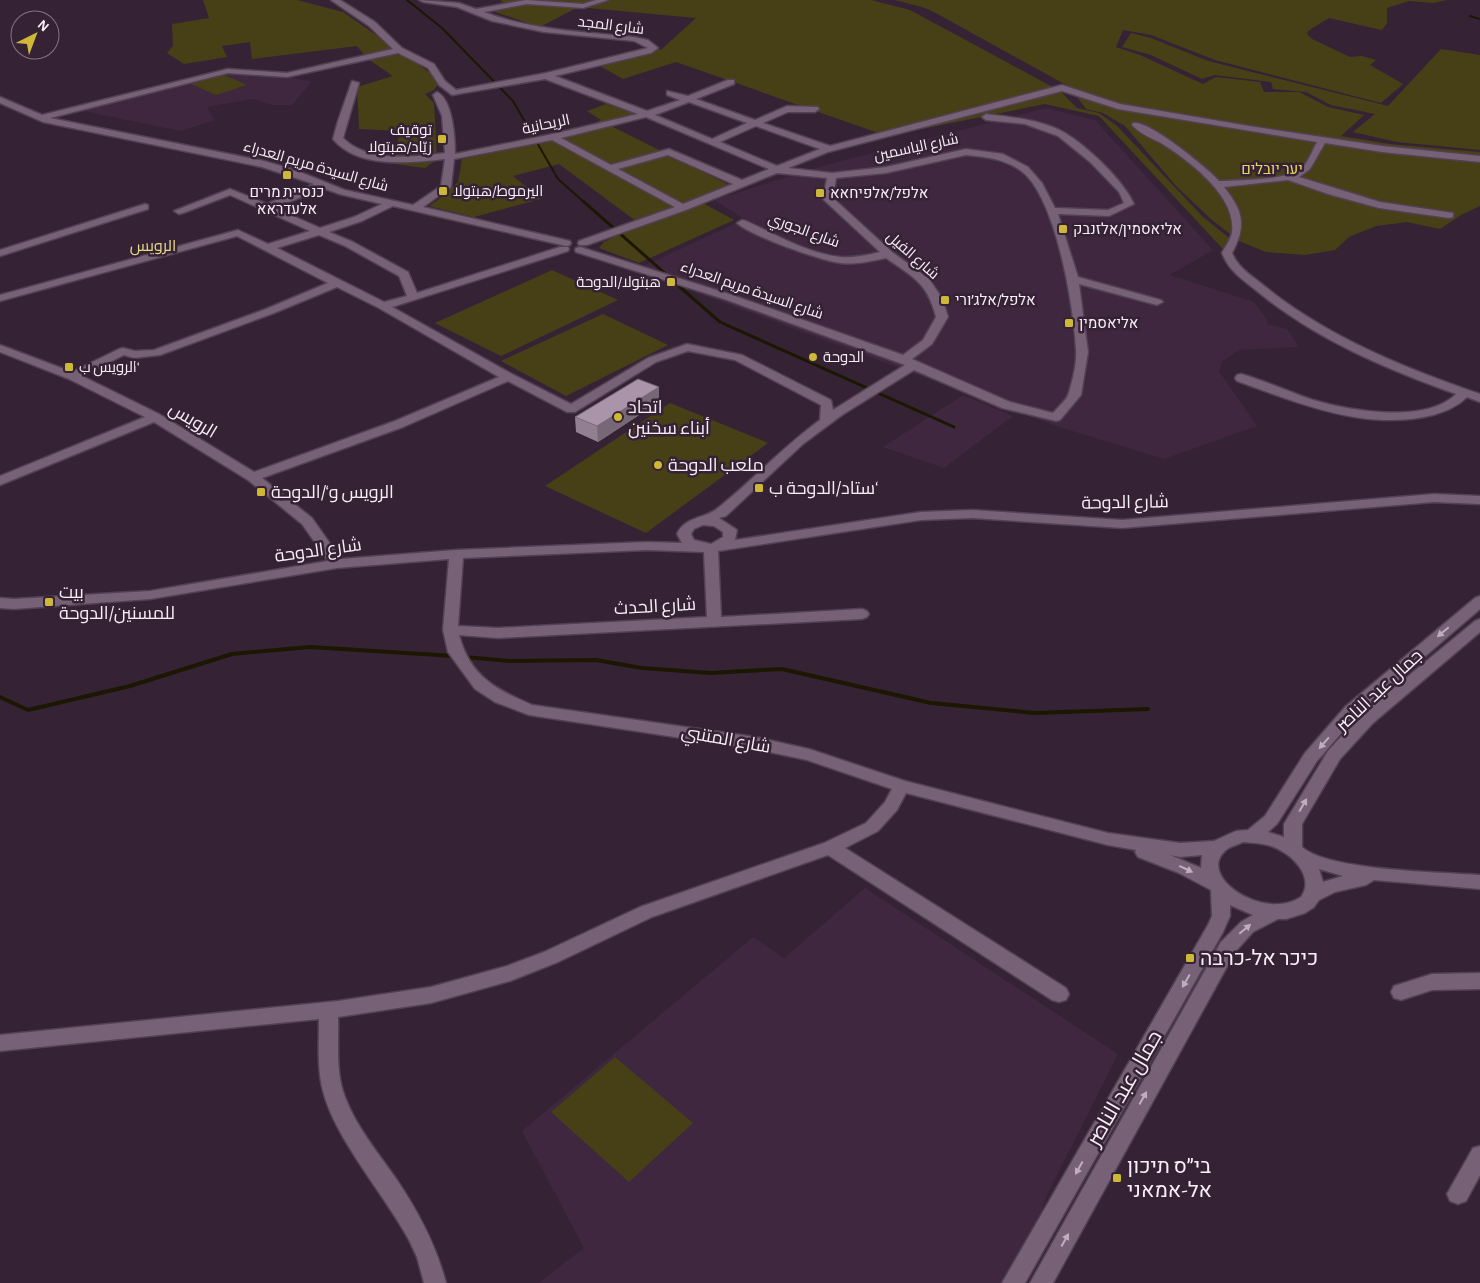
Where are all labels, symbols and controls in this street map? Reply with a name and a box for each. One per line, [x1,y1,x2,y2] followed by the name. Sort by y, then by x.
[10,10,60,60] north arrow
[576,13,645,40] street label: شارع المجد
[35,18,51,35] text: N
[521,112,572,138] street label: الريحانية
[368,123,432,156] place label: توقيف زيّاد/هبتولا
[872,130,960,167] street label: شارع الياسمين
[436,133,448,145] marker: توقيف زيّاد/هبتولا
[241,138,390,197] street label: شارع السيدة مريم العدراء
[1241,162,1303,177] park label: יער יובלים
[281,169,293,181] marker: כנסיית מרים אלעדראא
[453,184,543,200] place label: اليرموط/هبتولا
[250,185,324,217] place label: כנסיית מרים אלעדראא
[437,185,449,197] marker: اليرموط/هبتولا
[830,186,928,201] place label: אלפל/אלפיחאא
[814,187,826,199] marker: אלפל/אלפיחאא
[765,210,842,254] street label: شارع الجوري
[1073,222,1182,237] place label: אליאסמין/אלזנבק
[1057,223,1069,235] marker: אליאסמין/אלזנבק
[882,228,942,284] street label: شارع الفيل
[130,238,176,256] district label: الرويس
[678,258,825,325] street label: شارع السيدة مريم العدراء
[576,275,661,291] place label: هبتولا/الدوحة
[665,276,677,288] marker: هبتولا/الدوحة
[955,293,1036,308] place label: אלפל/אלג׳ורי
[939,294,951,306] marker: אלפל/אלג׳ורי
[1079,316,1138,331] place label: אליאסמין
[1063,317,1075,329] marker: אליאסמין
[823,350,864,366] place label: الدوحة
[807,351,819,363] marker: الدوحة
[79,360,140,377] place label: الرويس ب‘
[63,361,75,373] marker: الرويس ب‘
[628,399,710,439] place label: اتحاد أبناء سخنين
[165,400,220,443] street label: الرويس
[612,411,624,423] marker: اتحاد أبناء سخنين
[668,457,764,476] place label: ملعب الدوحة
[652,459,664,471] marker: ملعب الدوحة
[769,480,878,499] place label: ستاد/الدوحة ب‘
[753,482,765,494] marker: ستاد/الدوحة ب‘
[271,484,394,503] place label: الرويس و‘/الدوحة
[255,486,267,498] marker: الرويس و‘/الدوحة
[1081,492,1169,515] street label: شارع الدوحة
[273,535,363,568] street label: شارع الدوحة
[59,584,175,624] place label: بيت للمسنين/الدوحة
[613,595,697,620] street label: شارع الحدث
[43,596,55,608] marker: بيت للمسنين/الدوحة
[1436,627,1449,638] one-way arrow
[1332,646,1427,737] street label: جمال عبد الناصر
[679,722,772,761] street label: شارع المتنبي
[1318,736,1329,749] one-way arrow
[1298,798,1307,812] one-way arrow
[1179,865,1193,873] one-way arrow
[1238,924,1251,935] one-way arrow
[1200,948,1318,969] place label: כיכר אל-כרבה
[1184,952,1196,964] marker: כיכר אל-כרבה
[1181,974,1190,987] one-way arrow
[1082,1027,1168,1151] street label: جمال عبد الناصر
[1139,1091,1147,1105] one-way arrow
[1127,1156,1212,1201] place label: בי״ס תיכון אל-אמאני
[1075,1160,1083,1175] one-way arrow
[1111,1172,1123,1184] marker: בי״ס תיכון אל-אמאני
[1061,1233,1069,1248] one-way arrow

